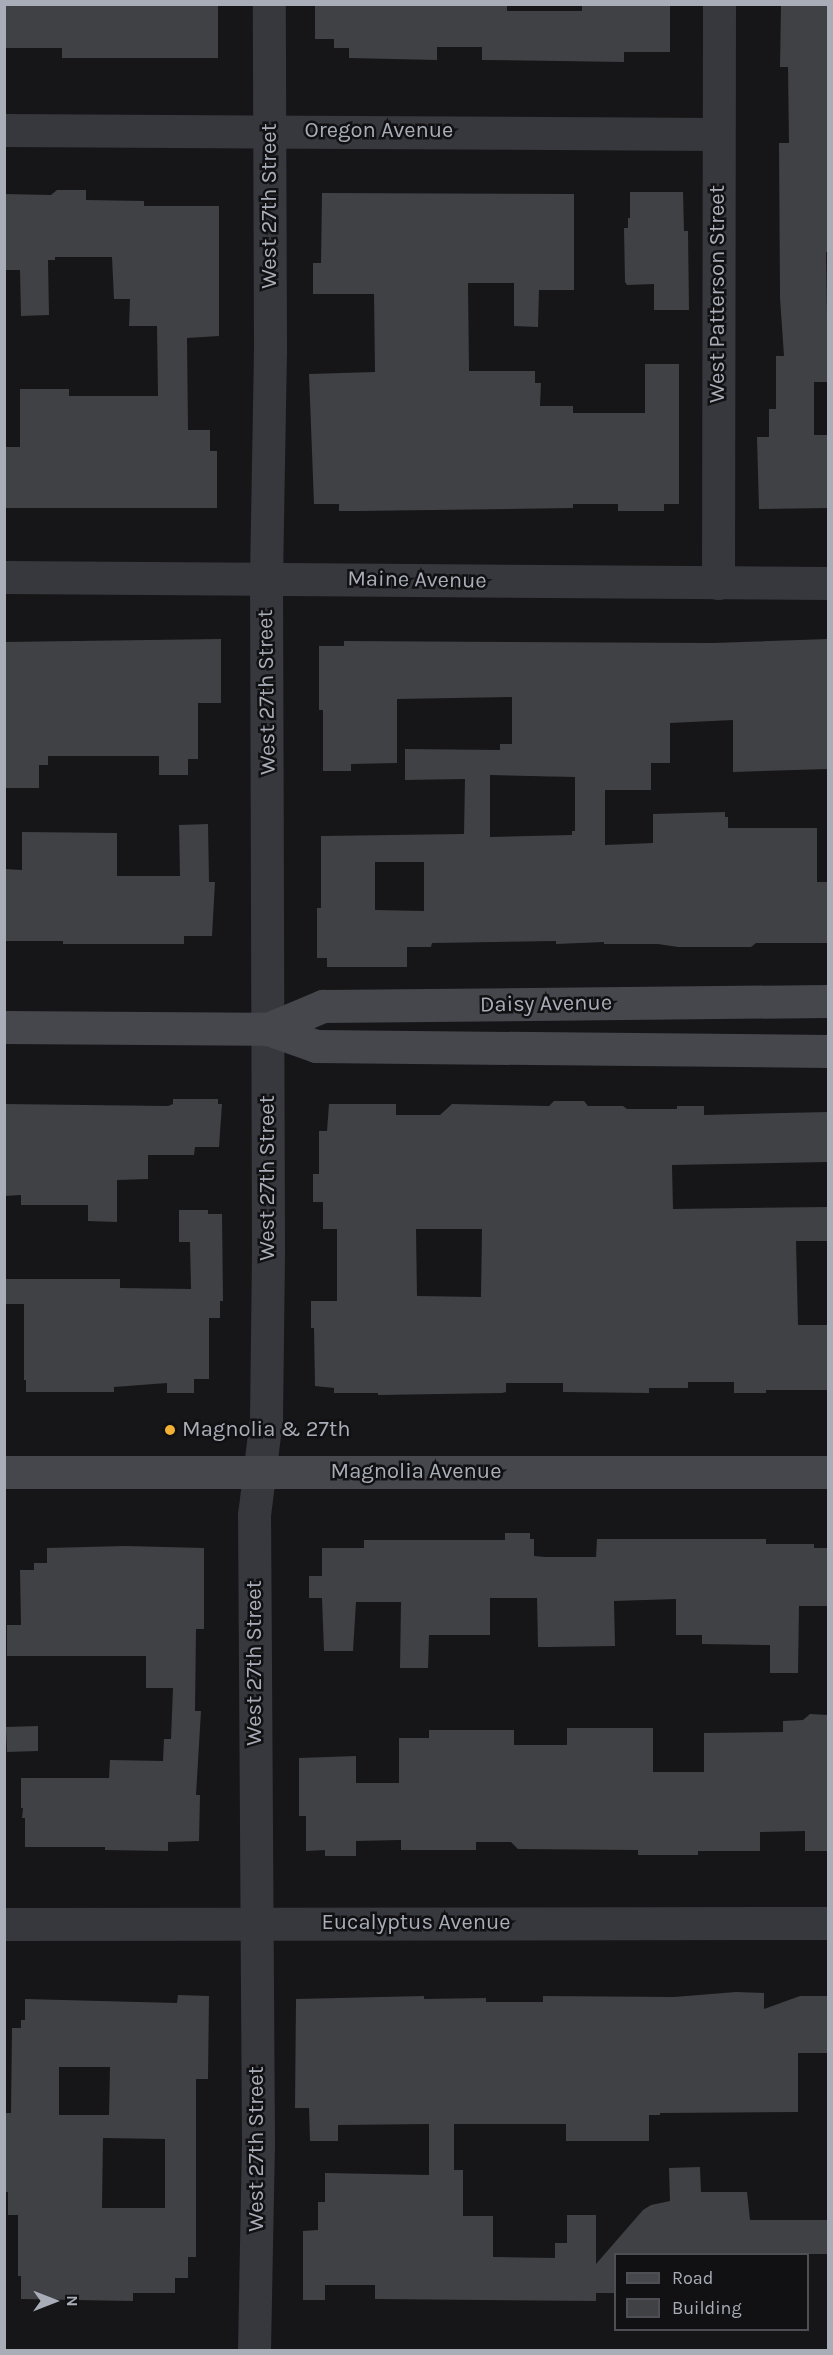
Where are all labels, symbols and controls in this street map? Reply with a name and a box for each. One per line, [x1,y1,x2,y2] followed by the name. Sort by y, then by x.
[305,118,453,144] street label: Oregon Avenue
[257,123,283,289] street label: West 27th Street
[705,185,731,403] street label: West Patterson Street
[347,566,487,594] street label: Maine Avenue
[252,609,282,775] street label: West 27th Street
[480,990,612,1018] street label: Daisy Avenue
[255,1095,281,1261] street label: West 27th Street
[182,1417,350,1443] place label: Magnolia & 27th
[163,1423,177,1437] marker: Magnolia & 27th
[331,1459,501,1485] street label: Magnolia Avenue
[242,1580,268,1746] street label: West 27th Street
[321,1910,511,1936] street label: Eucalyptus Avenue
[244,2066,270,2232] street label: West 27th Street
[614,2253,809,2331] legend
[672,2267,713,2289] text: Road
[24,2271,84,2331] north arrow
[63,2295,82,2307] text: N
[672,2297,742,2319] text: Building

